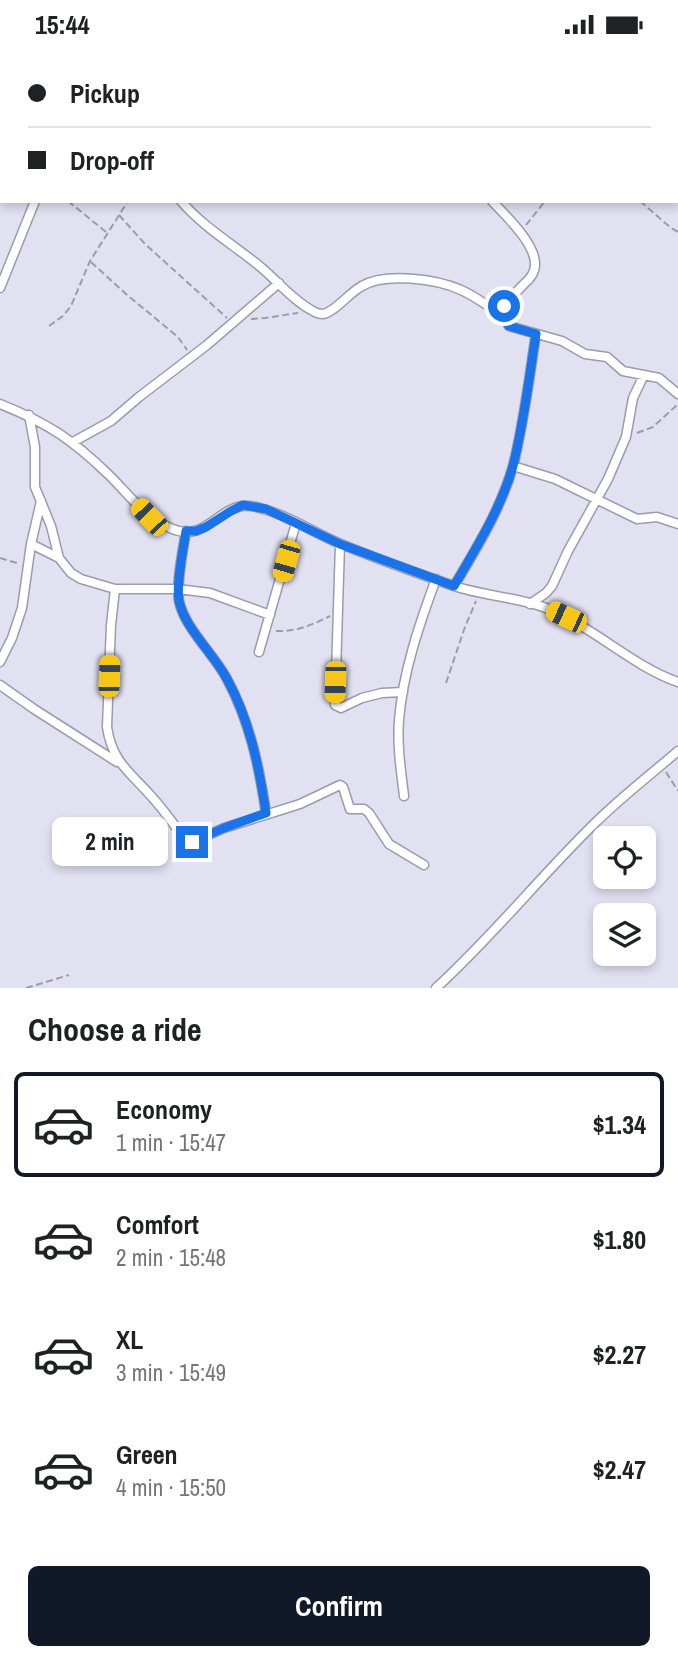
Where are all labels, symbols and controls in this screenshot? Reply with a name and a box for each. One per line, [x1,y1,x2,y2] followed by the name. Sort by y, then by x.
[35,7,90,42] text: 15:44
[70,76,140,111] text: Pickup
[70,143,154,178] text: Drop-off
[488,290,520,322] route start
[127,495,172,539] car
[271,538,302,584] car
[543,599,590,635] car
[98,655,121,697] car
[324,661,347,703] car
[52,817,168,867] callout: 2 min
[85,826,135,857] text: 2 min
[176,826,208,858] route end
[593,826,656,966] map controls
[593,826,656,889] button: locate
[593,903,656,966] button: layers
[28,1008,202,1051] text: Choose a ride
[116,1092,212,1127] text: Economy
[32,1093,95,1156] icon: car
[593,1107,646,1142] text: $1.34
[116,1127,226,1158] text: 1 min · 15:47
[116,1207,199,1242] text: Comfort
[32,1208,95,1271] icon: car
[593,1222,646,1257] text: $1.80
[116,1242,226,1273] text: 2 min · 15:48
[116,1322,143,1357] text: XL
[32,1323,95,1386] icon: car
[593,1337,646,1372] text: $2.27
[116,1357,226,1388] text: 3 min · 15:49
[116,1437,178,1472] text: Green
[32,1438,95,1501] icon: car
[593,1452,646,1487] text: $2.47
[116,1472,226,1503] text: 4 min · 15:50
[28,1566,650,1646] button: Confirm

